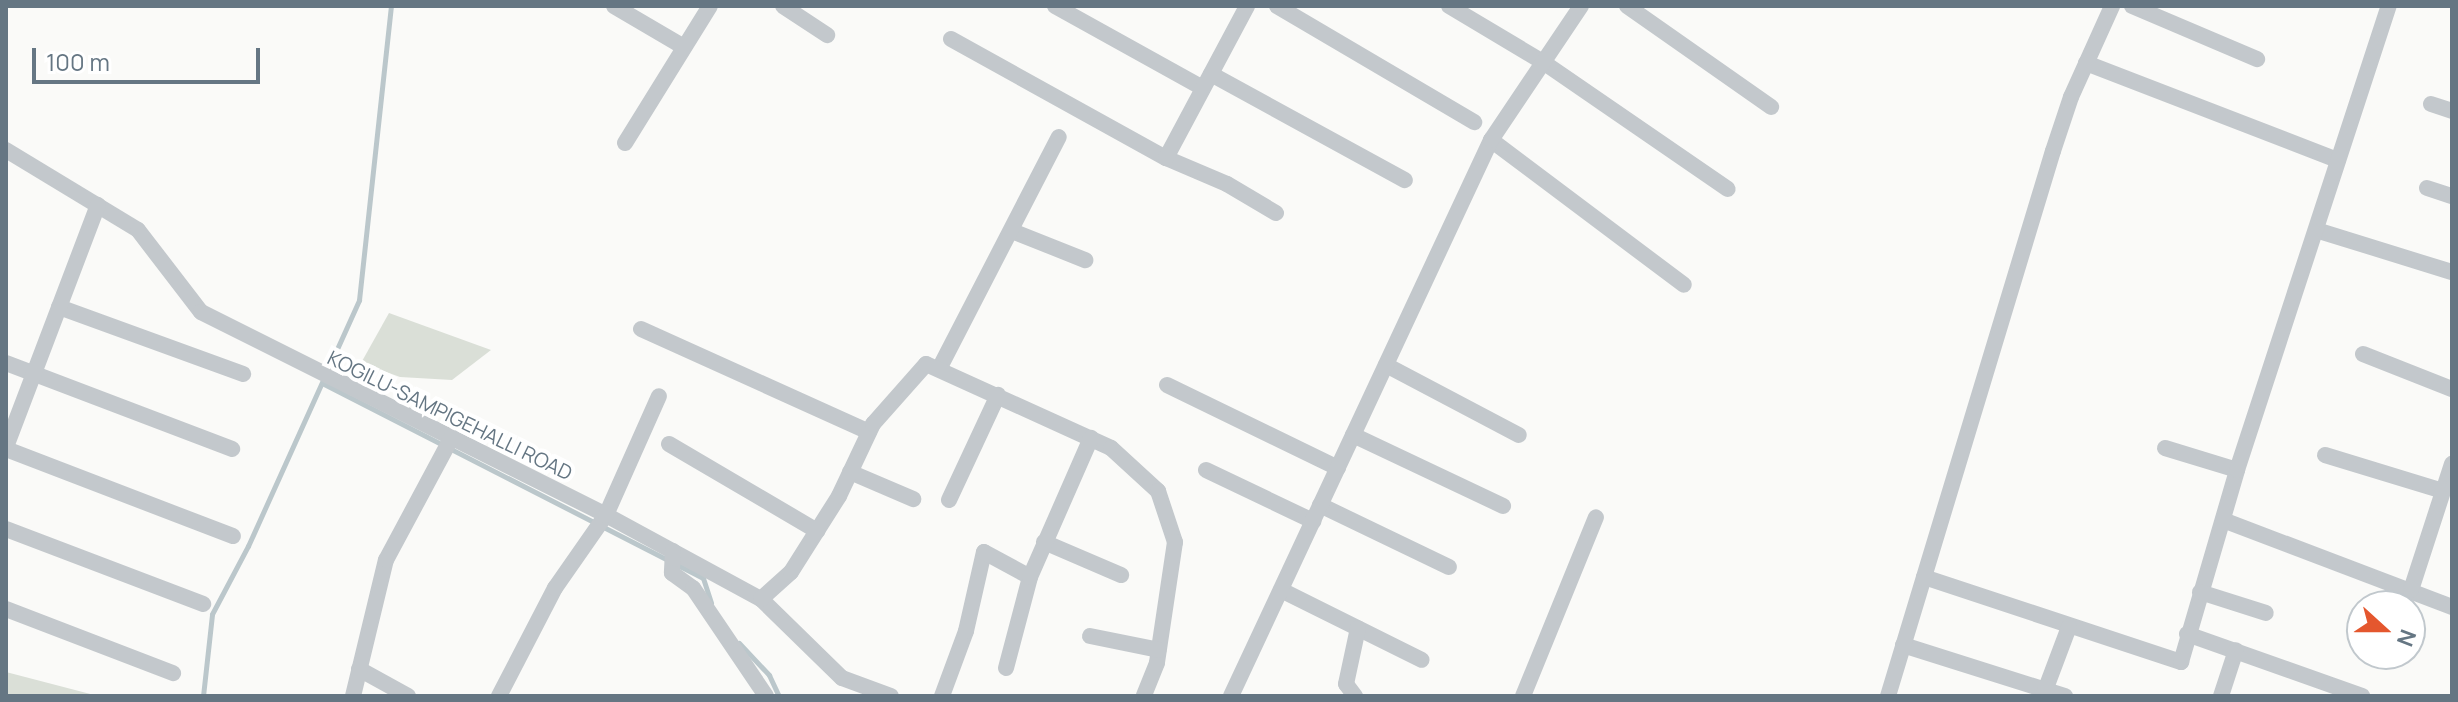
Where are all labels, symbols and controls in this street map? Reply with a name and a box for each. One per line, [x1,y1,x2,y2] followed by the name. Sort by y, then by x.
[36,32,264,82] scale bar
[46,45,110,78] text: 100 m
[324,345,576,485] street label: KOGILU-SAMPIGEHALLI ROAD
[2346,590,2426,670] north arrow
[2390,625,2423,651] text: N

